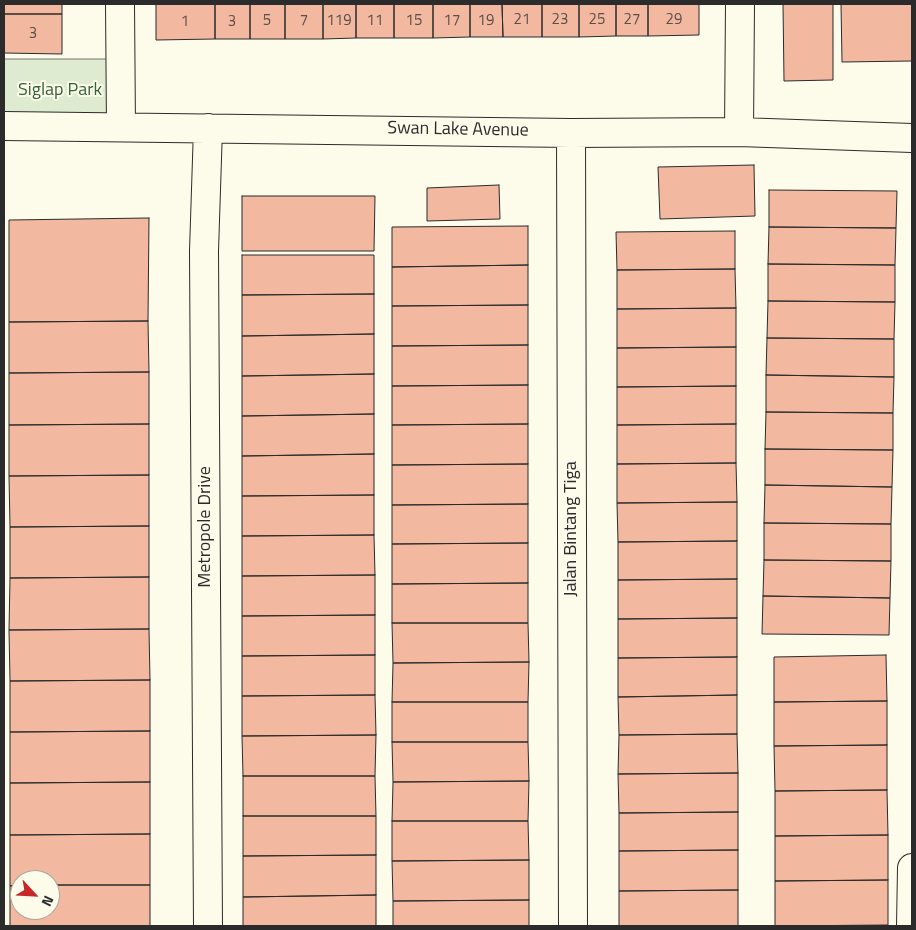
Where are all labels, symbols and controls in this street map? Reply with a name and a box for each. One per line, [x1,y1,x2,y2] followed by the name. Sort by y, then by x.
[514,11,530,29] house number: 21
[552,11,568,29] house number: 23
[589,11,605,29] house number: 25
[624,11,640,29] house number: 27
[666,11,682,29] house number: 29
[263,12,271,30] house number: 5
[300,12,308,30] house number: 7
[326,12,352,30] house number: 119
[367,12,383,30] house number: 11
[406,12,422,30] house number: 15
[444,12,460,30] house number: 17
[478,12,494,30] house number: 19
[181,13,189,31] house number: 1
[228,13,236,31] house number: 3
[29,25,37,43] house number: 3
[18,80,102,102] park label: Siglap Park
[387,118,529,142] street label: Swan Lake Avenue
[561,461,583,597] street label: Jalan Bintang Tiga
[195,466,217,588] street label: Metropole Drive
[10,870,60,920] north arrow
[37,892,60,910] text: N

